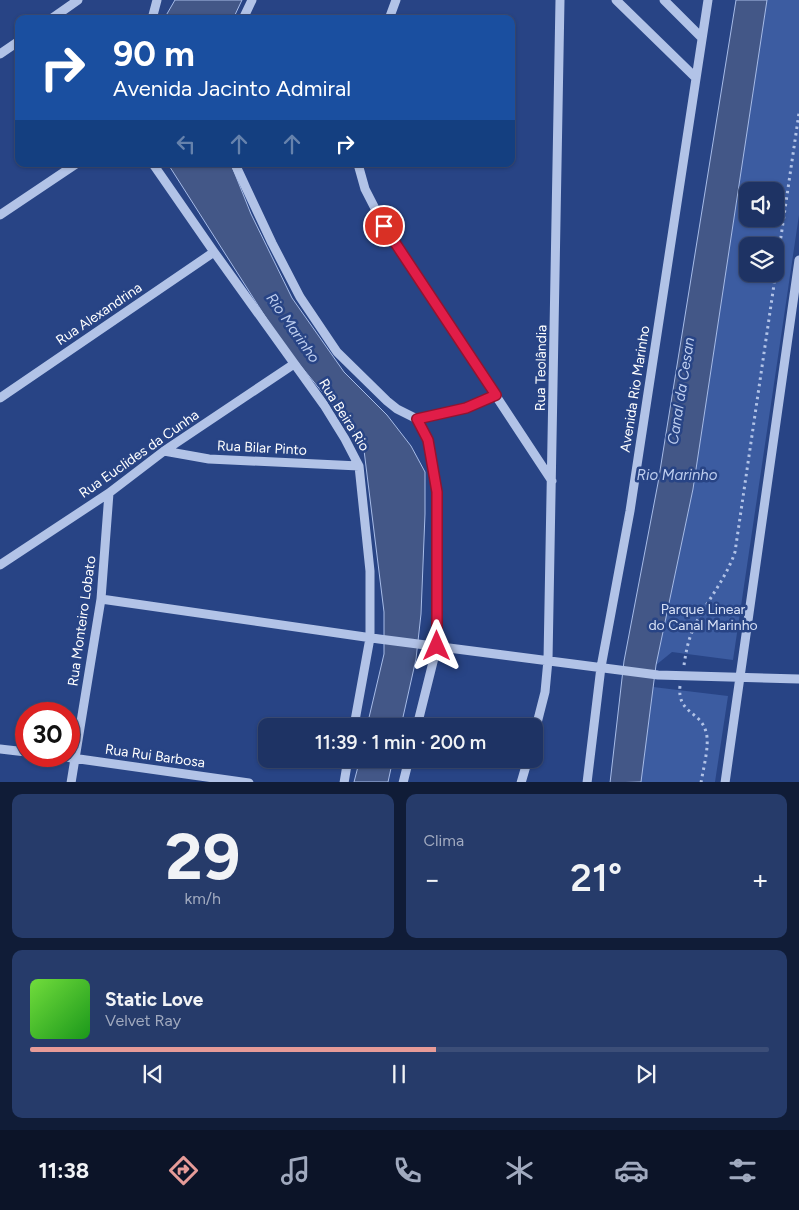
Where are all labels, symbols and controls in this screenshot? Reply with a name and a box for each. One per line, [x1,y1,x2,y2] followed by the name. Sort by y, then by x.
[113,33,195,75] text: 90 m
[30,35,95,100] icon: right
[113,75,351,102] text: Avenida Jacinto Admiral
[172,130,200,158] icon: left
[225,130,253,158] icon: ahead
[278,130,306,158] icon: ahead
[331,130,359,158] icon: right
[739,182,784,282] map controls
[739,182,784,227] button: sound
[363,205,405,247] pin
[370,212,398,240] icon: arrive
[739,237,784,282] button: layers
[53,279,145,349] street label: Rua Alexandrina
[262,290,324,367] water label: Rio Marinho
[617,324,653,454] street label: Avenida Rio Marinho
[532,325,550,411] street label: Rua Teolândia
[664,336,698,446] water label: Canal da Cesan
[315,376,373,454] street label: Rua Beira Rio
[76,406,202,502] street label: Rua Euclides da Cunha
[217,437,307,459] street label: Rua Bilar Pinto
[637,466,718,484] water label: Rio Marinho
[64,555,100,687] street label: Rua Monteiro Lobato
[648,601,758,634] park label: Parque Linear do Canal Marinho
[410,619,462,671] position arrow
[15,702,80,767] speed limit sign: 30
[315,731,486,754] text: 11:39 · 1 min · 200 m
[104,741,206,771] street label: Rua Rui Barbosa
[165,817,240,895] text: 29
[424,831,464,850] text: Clima
[570,855,622,901] text: 21°
[424,862,441,896] text: −
[752,862,769,896] text: +
[184,889,221,908] text: km/h
[105,988,203,1011] text: Static Love
[105,1011,181,1030] text: Velvet Ray
[139,1060,167,1088] icon: previous
[385,1060,413,1088] icon: pause
[632,1060,660,1088] icon: next
[166,1153,201,1188] icon: directions
[278,1153,313,1188] icon: music
[390,1153,425,1188] icon: phone
[502,1153,537,1188] icon: climate
[614,1153,649,1188] icon: car
[725,1153,760,1188] icon: filters
[38,1157,89,1184] text: 11:38

